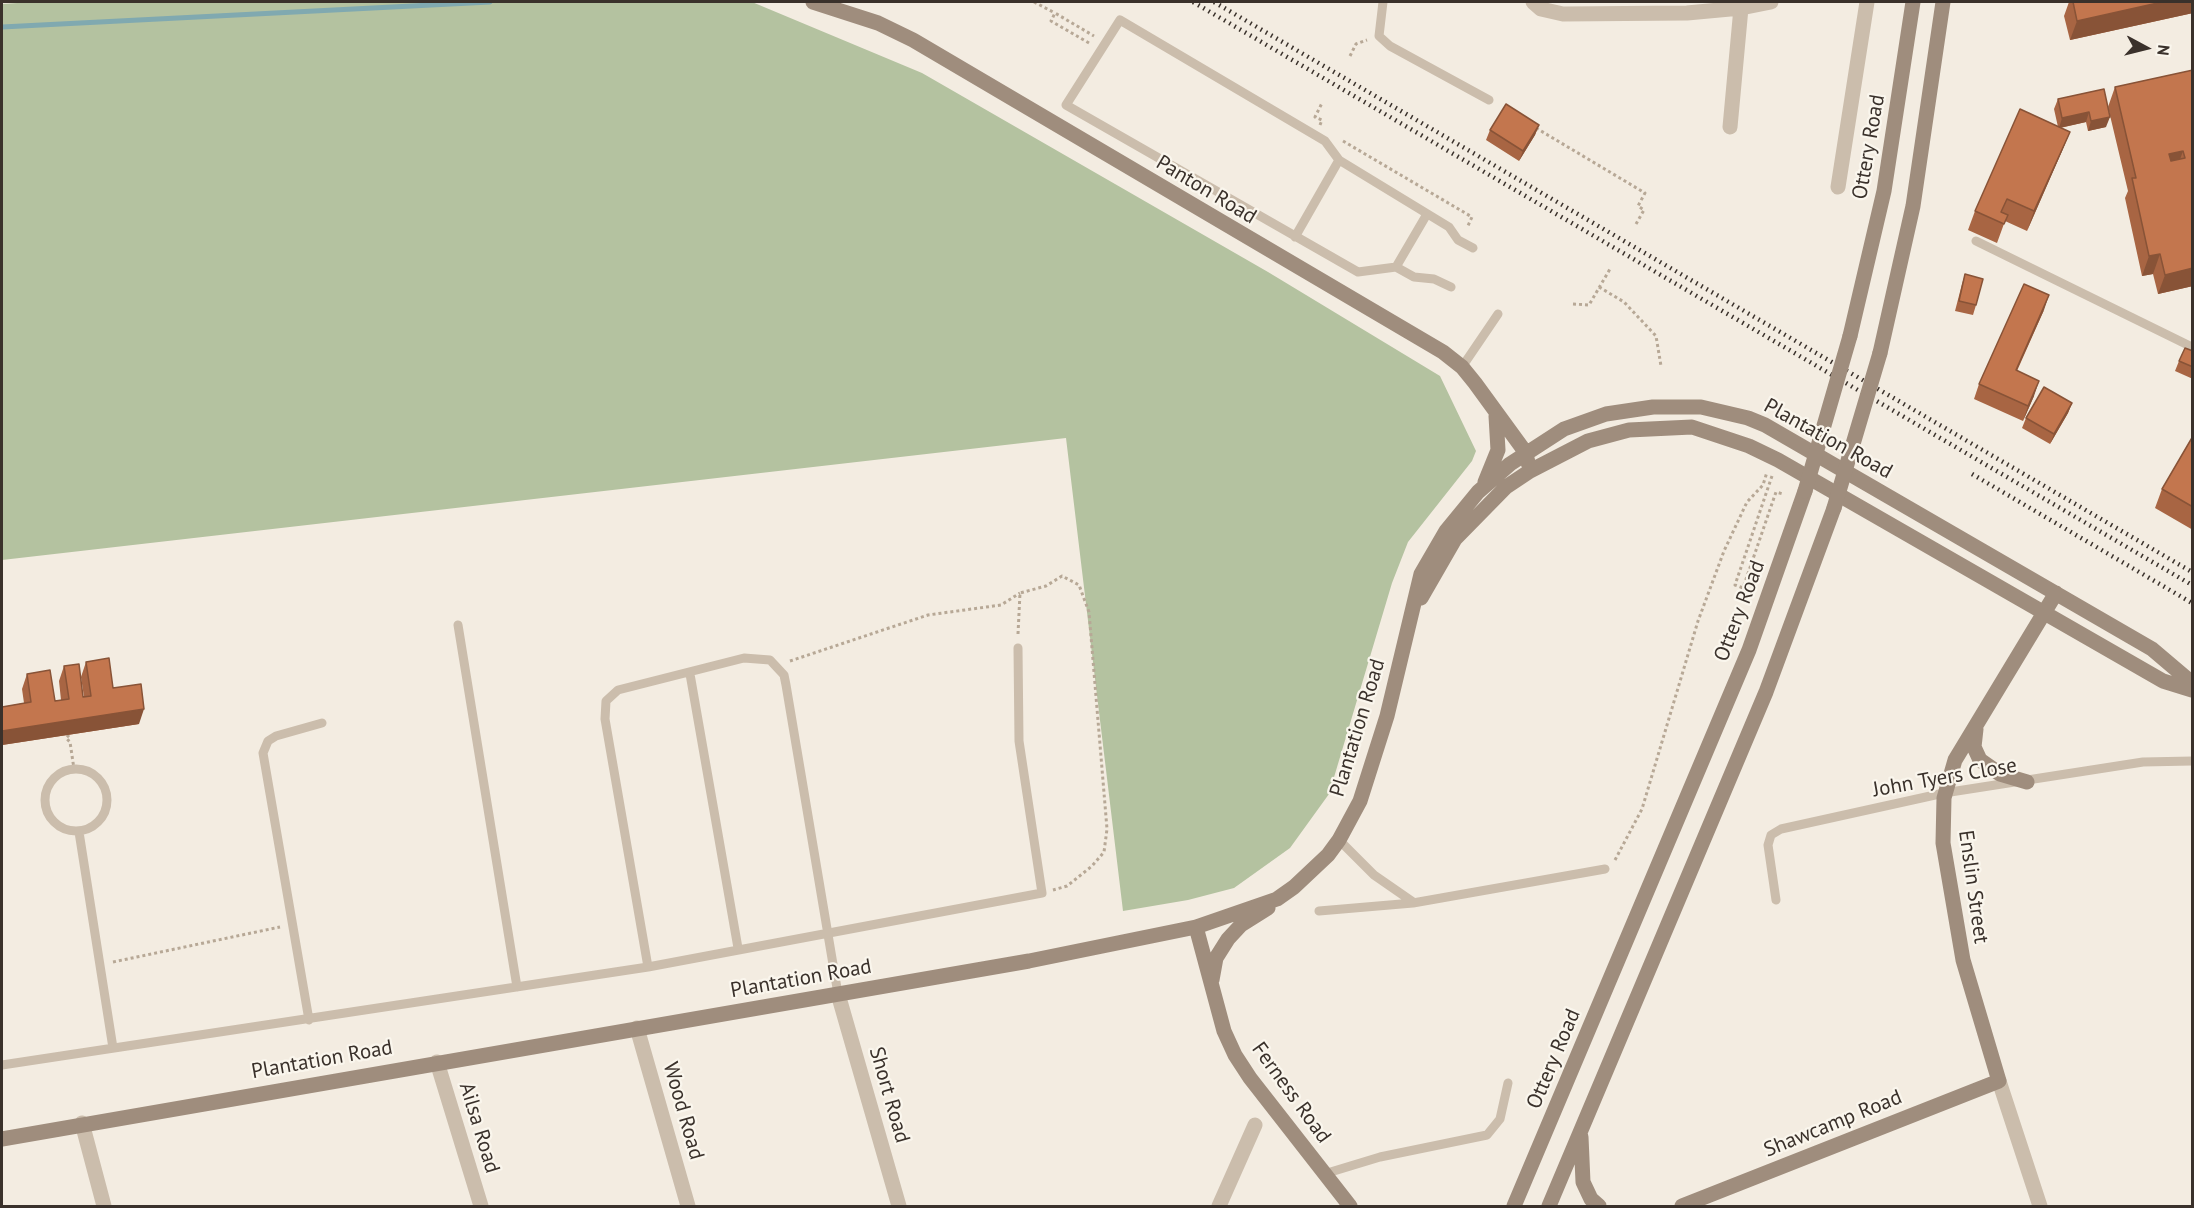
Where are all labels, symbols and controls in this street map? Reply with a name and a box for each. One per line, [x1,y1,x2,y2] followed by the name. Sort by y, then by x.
[2116,18,2176,78] north arrow
[2153,44,2174,57] text: N
[1847,93,1891,201] street label: Ottery Road
[1151,150,1261,230] street label: Panton Road
[1759,393,1897,485] street label: Plantation Road
[1709,557,1771,665] street label: Ottery Road
[1325,656,1391,800] street label: Plantation Road
[1871,753,2019,803] street label: John Tyers Close
[1953,829,1993,945] street label: Enslin Street
[728,954,874,1004] street label: Plantation Road
[1522,1005,1586,1113] street label: Ottery Road
[249,1035,395,1085] street label: Plantation Road
[1246,1038,1336,1148] street label: Ferness Road
[863,1044,915,1146] street label: Short Road
[657,1059,709,1163] street label: Wood Road
[453,1080,505,1176] street label: Ailsa Road
[1760,1085,1906,1163] street label: Shawcamp Road

